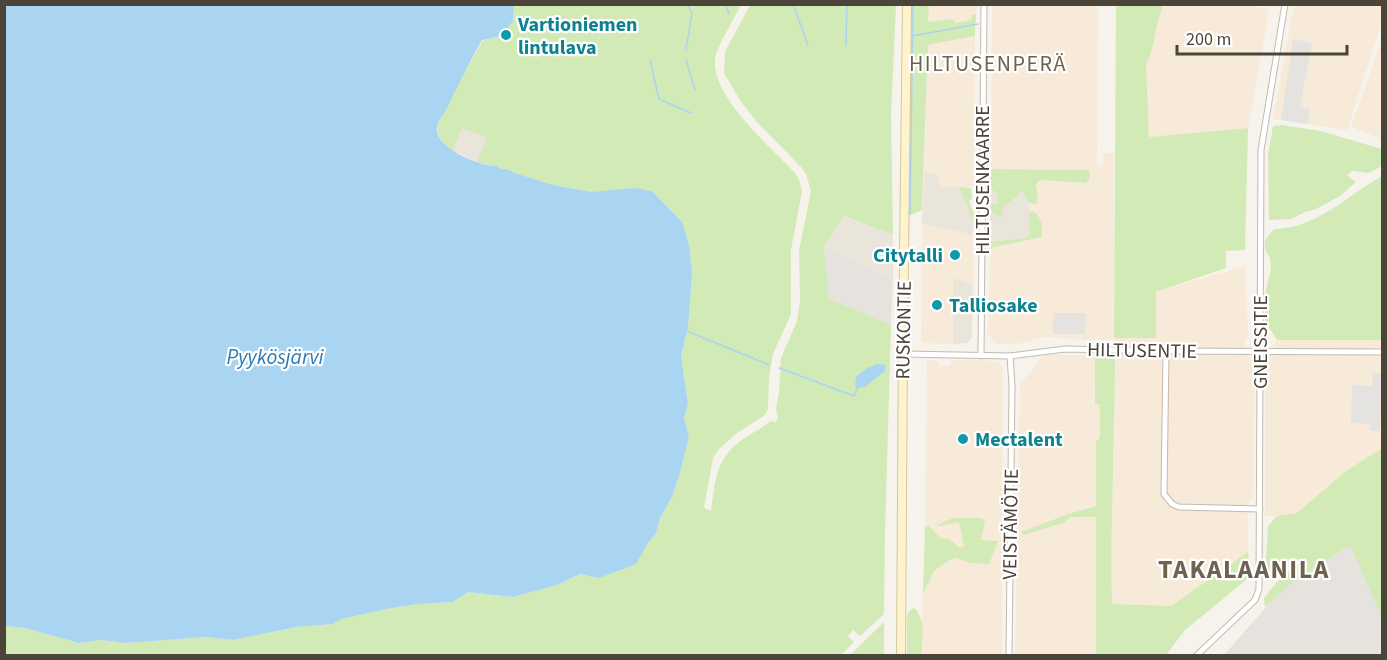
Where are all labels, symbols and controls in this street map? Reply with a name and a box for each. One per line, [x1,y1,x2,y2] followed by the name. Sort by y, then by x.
[517,11,637,62] place label: Vartioniemen lintulava
[1177,18,1346,56] scale bar
[1186,27,1231,52] text: 200 m
[499,28,513,42] marker: Vartioniemen lintulava
[909,48,1067,80] district label: HILTUSENPERÄ
[969,105,997,255] street label: HILTUSENKAARRE
[873,242,943,270] place label: Citytalli
[948,248,962,262] marker: Citytalli
[889,280,919,380] street label: RUSKONTIE
[949,292,1038,320] place label: Talliosake
[1247,295,1275,389] street label: GNEISSITIE
[930,298,944,312] marker: Talliosake
[1087,336,1197,366] street label: HILTUSENTIE
[226,342,325,372] water label: Pyykösjärvi
[975,426,1063,454] place label: Mectalent
[956,432,970,446] marker: Mectalent
[996,468,1026,580] street label: VEISTÄMÖTIE
[1158,551,1330,588] district label: TAKALAANILA

